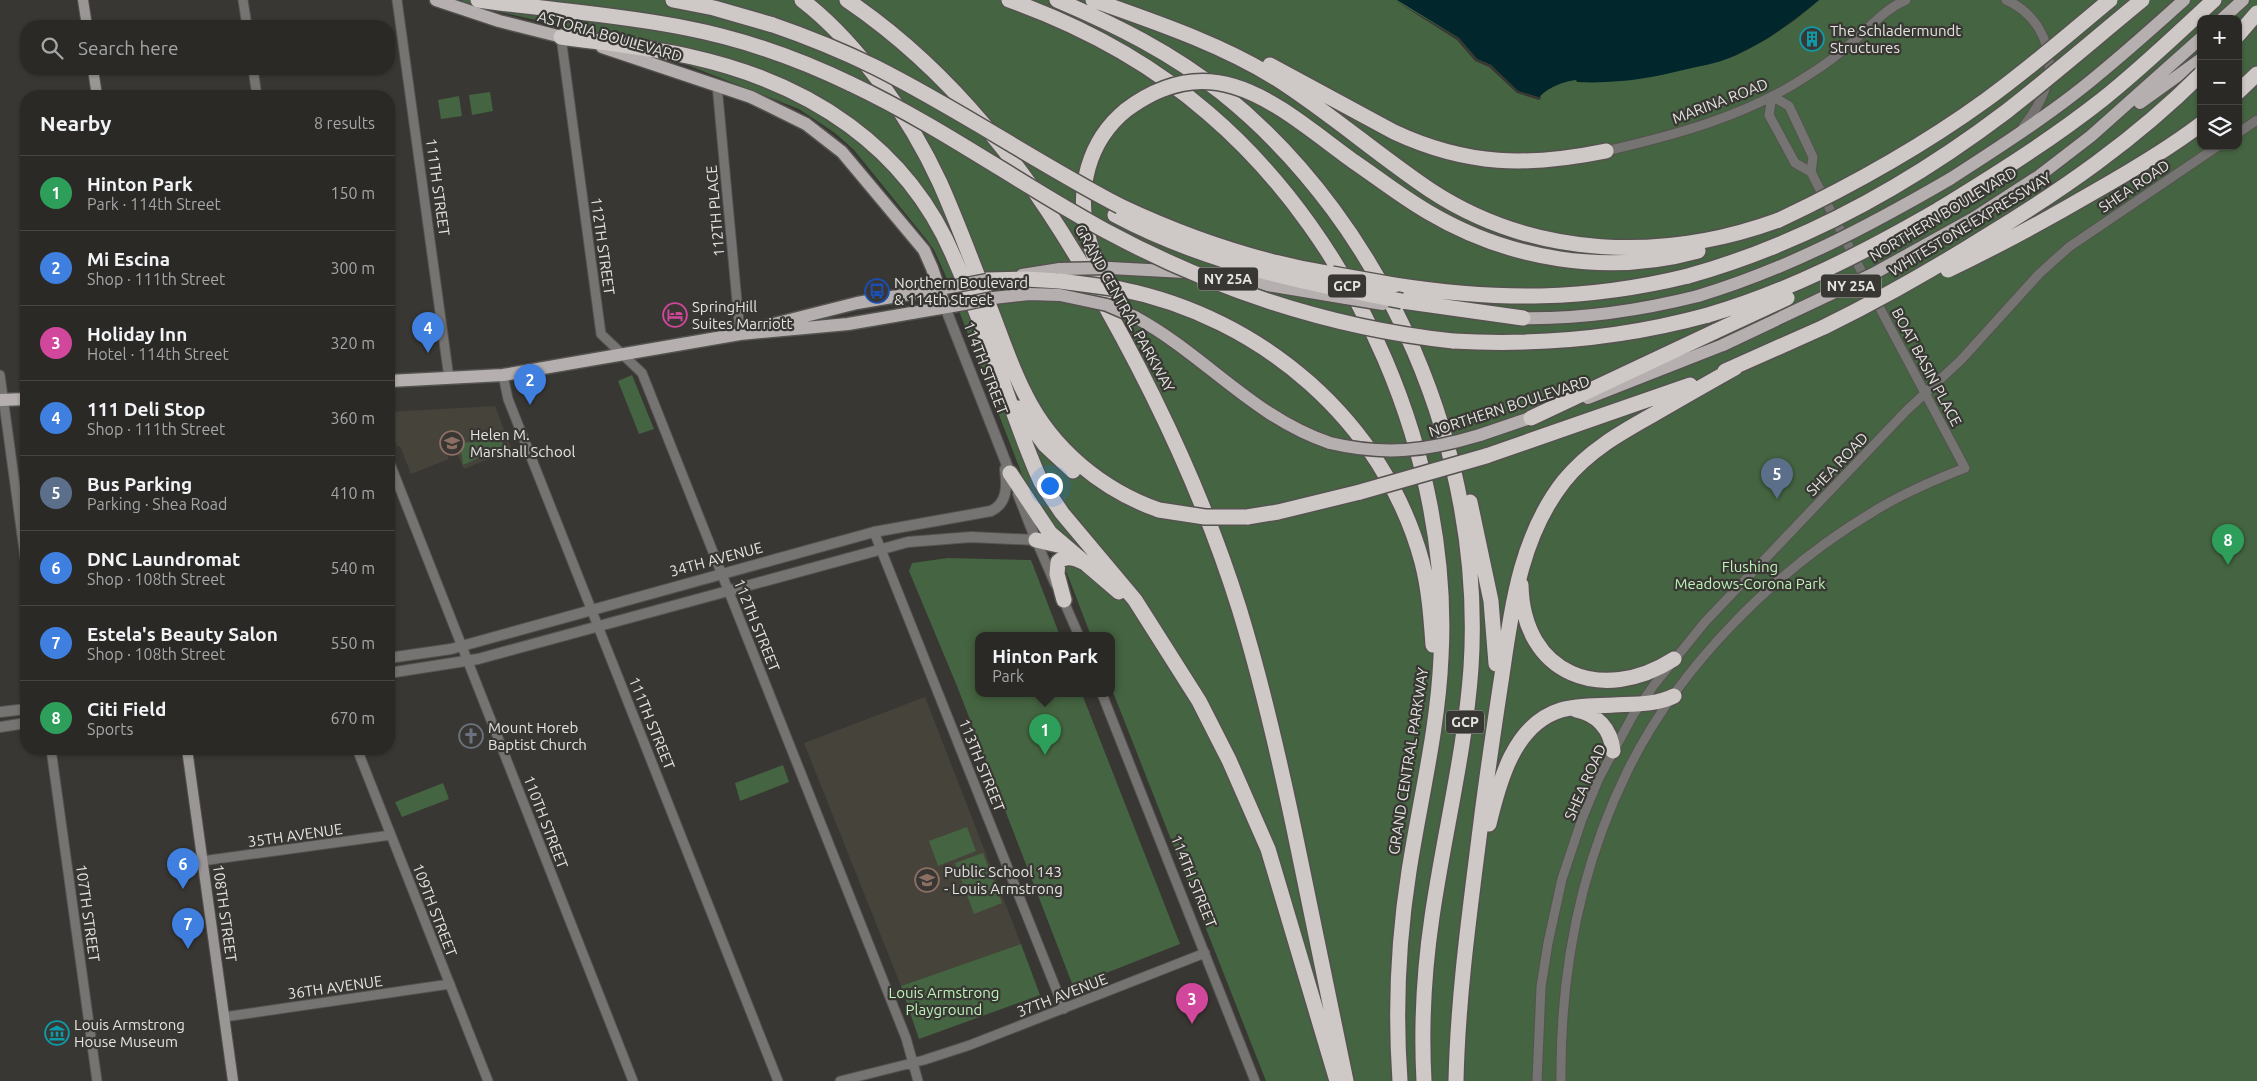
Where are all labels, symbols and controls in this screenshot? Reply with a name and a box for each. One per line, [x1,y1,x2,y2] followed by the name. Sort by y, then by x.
[536,7,684,65] street label: ASTORIA BOULEVARD
[2197,15,2242,150] map controls
[2197,15,2242,60] button: +
[20,20,395,75] search box
[1830,22,1961,56] place label: The Schladermundt Structures
[1799,26,1825,52] building icon: The Schladermundt Structures
[38,34,66,62] icon: search
[78,37,178,59] text: Search here
[2197,60,2242,105] button: −
[1670,75,1770,127] street label: MARINA ROAD
[2197,105,2242,150] button: layers
[40,111,111,135] text: Nearby
[314,114,375,132] text: 8 results
[423,137,453,238] street label: 111TH STREET
[2096,156,2172,216] street label: SHEA ROAD
[1866,163,2020,265] street label: NORTHERN BOULEVARD
[703,165,727,257] street label: 112TH PLACE
[1886,169,2054,279] street label: WHITESTONE EXPRESSWAY
[87,173,193,195] text: Hinton Park
[51,184,61,202] text: 1
[330,184,375,202] text: 150 m
[87,195,221,213] text: Park · 114th Street
[588,196,618,297] street label: 112TH STREET
[1072,221,1178,395] street label: GRAND CENTRAL PARKWAY
[87,248,170,270] text: Mi Escina
[51,259,61,277] text: 2
[330,259,375,277] text: 300 m
[1198,268,1258,290] road number: NY 25A
[87,270,225,288] text: Shop · 111th Street
[894,274,1028,308] place label: Northern Boulevard & 114th Street
[1328,274,1366,298] road number: GCP
[1821,274,1881,298] road number: NY 25A
[864,278,890,304] bus stop icon: Northern Boulevard & 114th Street
[692,298,793,332] place label: SpringHill Suites Marriott
[662,302,688,328] hotel icon: SpringHill Suites Marriott
[1889,305,1965,429] street label: BOAT BASIN PLACE
[412,312,444,353] pin: 4
[960,319,1012,418] street label: 114TH STREET
[87,323,187,345] text: Holiday Inn
[51,334,61,352] text: 3
[330,334,375,352] text: 320 m
[87,345,229,363] text: Hotel · 114th Street
[514,364,546,405] pin: 2
[1426,372,1592,440] street label: NORTHERN BOULEVARD
[87,398,206,420] text: 111 Deli Stop
[51,409,61,427] text: 4
[330,409,375,427] text: 360 m
[87,420,225,438] text: Shop · 111th Street
[470,426,575,460] place label: Helen M. Marshall School
[1803,429,1871,499] street label: SHEA ROAD
[439,430,465,456] school or university icon: Helen M. Marshall School
[1761,458,1793,499] pin: 5
[87,473,192,495] text: Bus Parking
[1037,473,1063,499] your location
[51,484,61,502] text: 5
[330,484,375,502] text: 410 m
[87,495,227,513] text: Parking · Shea Road
[2212,524,2244,565] pin: 8
[668,538,764,580] street label: 34TH AVENUE
[87,548,240,570] text: DNC Laundromat
[1675,558,1826,592] park label: Flushing Meadows-Corona Park
[51,559,61,577] text: 6
[330,559,375,577] text: 540 m
[87,570,225,588] text: Shop · 108th Street
[731,576,784,674] street label: 112TH STREET
[87,623,278,645] text: Estela's Beauty Salon
[975,632,1115,697] popup
[51,634,61,652] text: 7
[330,634,375,652] text: 550 m
[87,645,225,663] text: Shop · 108th Street
[992,645,1098,667] text: Hinton Park
[1385,666,1431,856] street label: GRAND CENTRAL PARKWAY
[992,667,1024,685] text: Park
[626,674,679,772] street label: 111TH STREET
[87,698,166,720] text: Citi Field
[51,709,61,727] text: 8
[330,709,375,727] text: 670 m
[1446,710,1484,734] road number: GCP
[1029,714,1061,755] pin: 1
[956,716,1009,814] street label: 113TH STREET
[488,719,587,753] place label: Mount Horeb Baptist Church
[87,720,133,738] text: Sports
[458,723,484,749] church icon: Mount Horeb Baptist Church
[1561,741,1609,823] street label: SHEA ROAD
[520,773,572,872] street label: 110TH STREET
[247,820,343,850] street label: 35TH AVENUE
[1168,832,1221,930] street label: 114TH STREET
[167,848,199,889] pin: 6
[409,861,461,960] street label: 109TH STREET
[73,863,103,964] street label: 107TH STREET
[210,863,240,964] street label: 108TH STREET
[944,863,1063,897] place label: Public School 143 - Louis Armstrong
[914,867,940,893] school or university icon: Public School 143 - Louis Armstrong
[172,908,204,949] pin: 7
[1014,970,1110,1020] street label: 37TH AVENUE
[287,972,383,1002] street label: 36TH AVENUE
[1176,983,1208,1024] pin: 3
[889,984,1000,1018] park label: Louis Armstrong Playground
[74,1016,185,1050] place label: Louis Armstrong House Museum
[44,1020,70,1046] museum icon: Louis Armstrong House Museum

